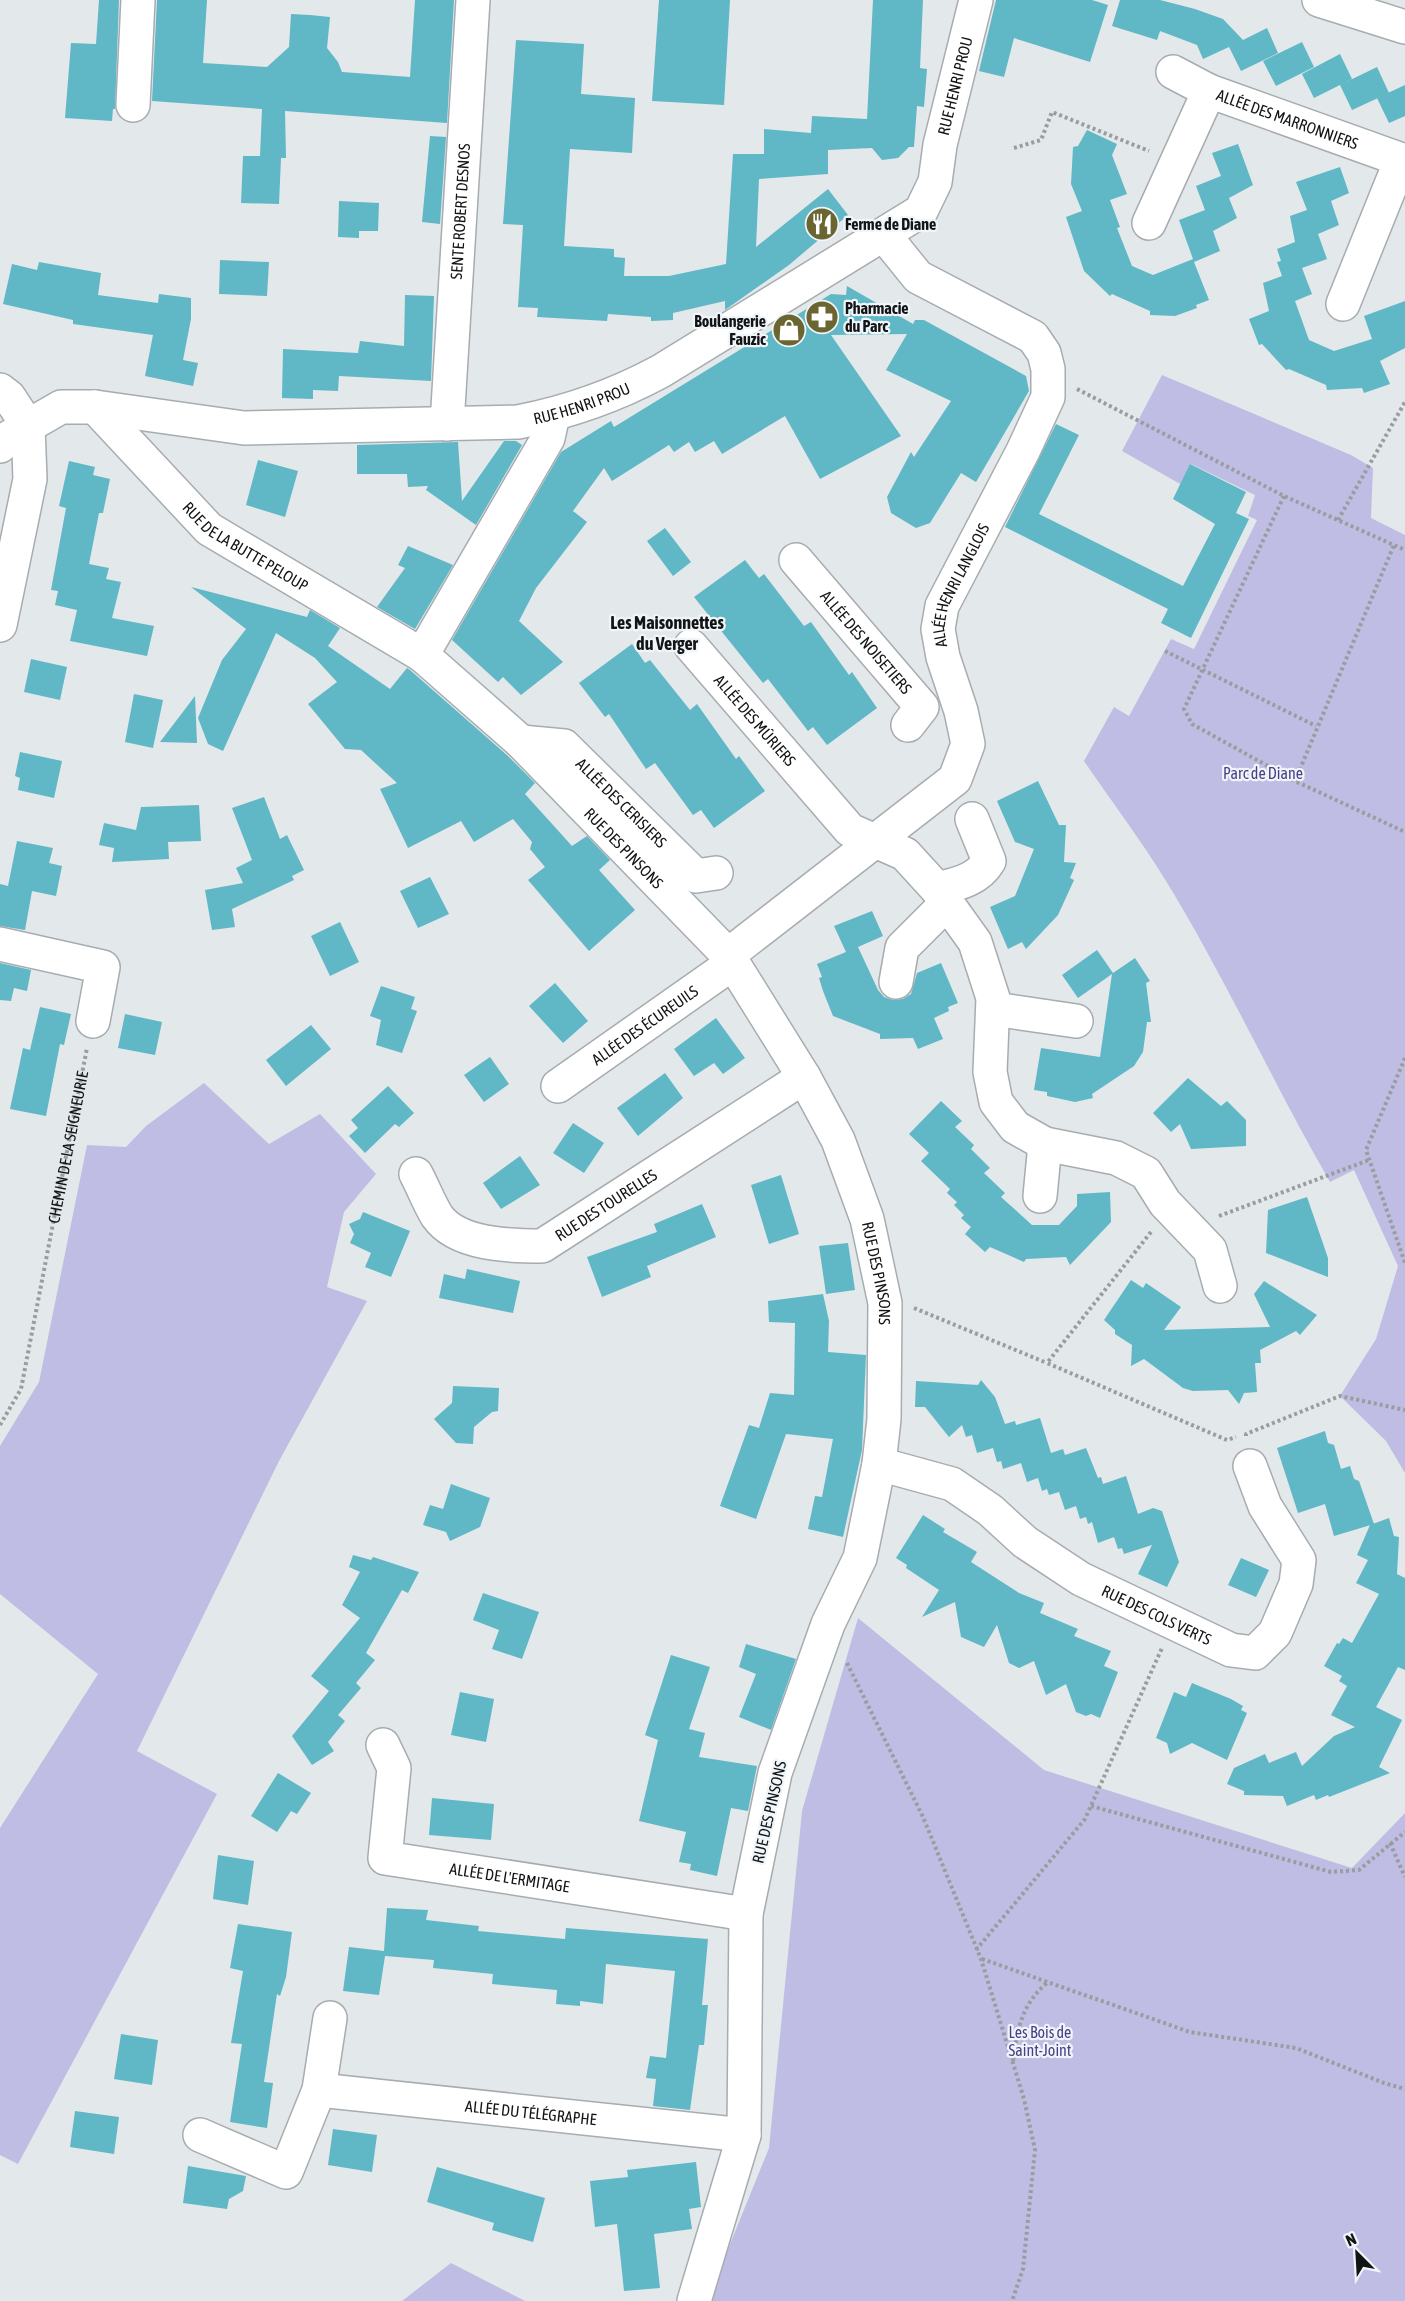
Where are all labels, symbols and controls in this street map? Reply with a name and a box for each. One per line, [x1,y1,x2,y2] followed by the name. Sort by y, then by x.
[934,35,976,137] street label: RUE HENRI PROU
[1214,85,1361,153] street label: ALLÉE DES MARRONNIERS
[447,143,473,280] street label: SENTE ROBERT DESNOS
[804,206,840,242] restaurant icon: Ferme de Diane
[845,215,936,233] place label: Ferme de Diane
[804,299,840,335] pharmacy icon: Pharmacie du Parc
[845,299,909,335] place label: Pharmacie du Parc
[694,312,766,348] place label: Boulangerie Fauzic
[771,312,807,348] shop icon: Boulangerie Fauzic
[532,379,633,427] street label: RUE HENRI PROU
[179,498,312,595] street label: RUE DE LA BUTTE PELOUP
[929,520,993,649] street label: ALLÉE HENRI LANGLOIS
[817,587,916,697] street label: ALLÉE DES NOISETIERS
[610,612,724,654] district label: Les Maisonnettes du Verger
[711,671,800,770] street label: ALLÉE DES MÛRIERS
[573,754,671,851] street label: ALLÉE DES CERISIERS
[1223,764,1303,782] park label: Parc de Diane
[581,804,667,892] street label: RUE DES PINSONS
[588,981,702,1069] street label: ALLÉE DES ÉCUREUILS
[44,1069,91,1225] street label: CHEMIN DE LA SEIGNEURIE
[552,1165,660,1244] street label: RUE DES TOURELLES
[859,1220,894,1325] street label: RUE DES PINSONS
[1099,1581,1215,1649] street label: RUE DES COLS VERTS
[748,1759,790,1865] street label: RUE DES PINSONS
[448,1859,571,1896] street label: ALLÉE DE L'ERMITAGE
[1009,2023,1072,2059] park label: Les Bois de Saint-Joint
[464,2097,598,2128] street label: ALLÉE DU TÉLÉGRAPHE
[1327,2223,1387,2283] north arrow
[1343,2229,1359,2249] text: N

